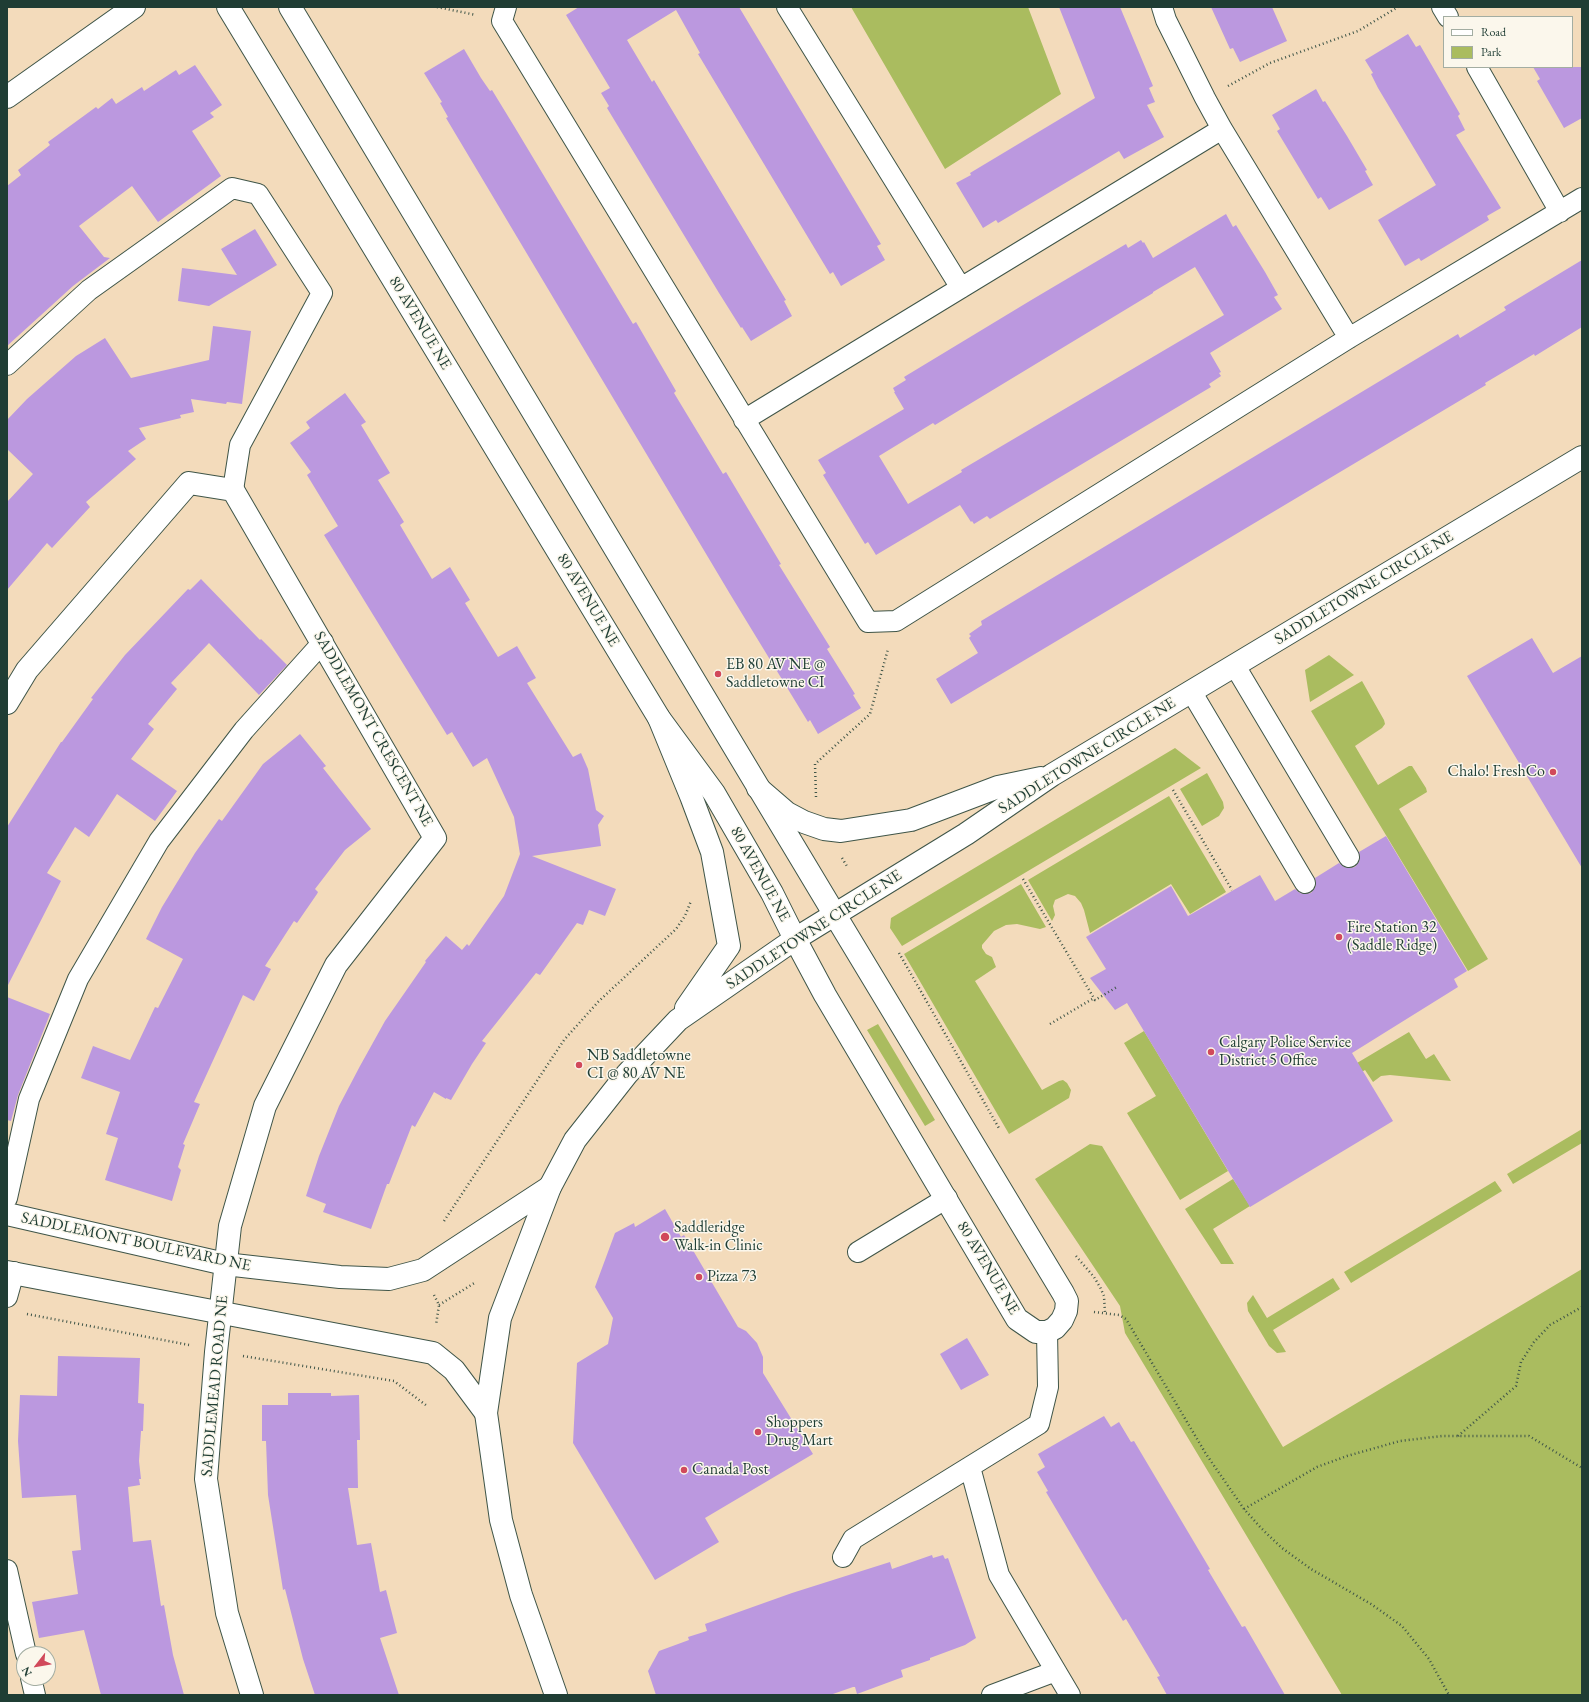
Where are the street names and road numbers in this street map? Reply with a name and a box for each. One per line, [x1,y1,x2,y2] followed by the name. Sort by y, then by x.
[385,273,455,373] street label: 80 AVENUE NE
[1271,527,1457,649] street label: SADDLETOWNE CIRCLE NE
[553,550,623,650] street label: 80 AVENUE NE
[309,628,437,830] street label: SADDLEMONT CRESCENT NE
[995,693,1179,819] street label: SADDLETOWNE CIRCLE NE
[726,823,794,925] street label: 80 AVENUE NE
[723,866,905,994] street label: SADDLETOWNE CIRCLE NE
[20,1208,252,1276] street label: SADDLEMONT BOULEVARD NE
[953,1218,1023,1318] street label: 80 AVENUE NE
[198,1295,232,1477] street label: SADDLEMEAD ROAD NE

